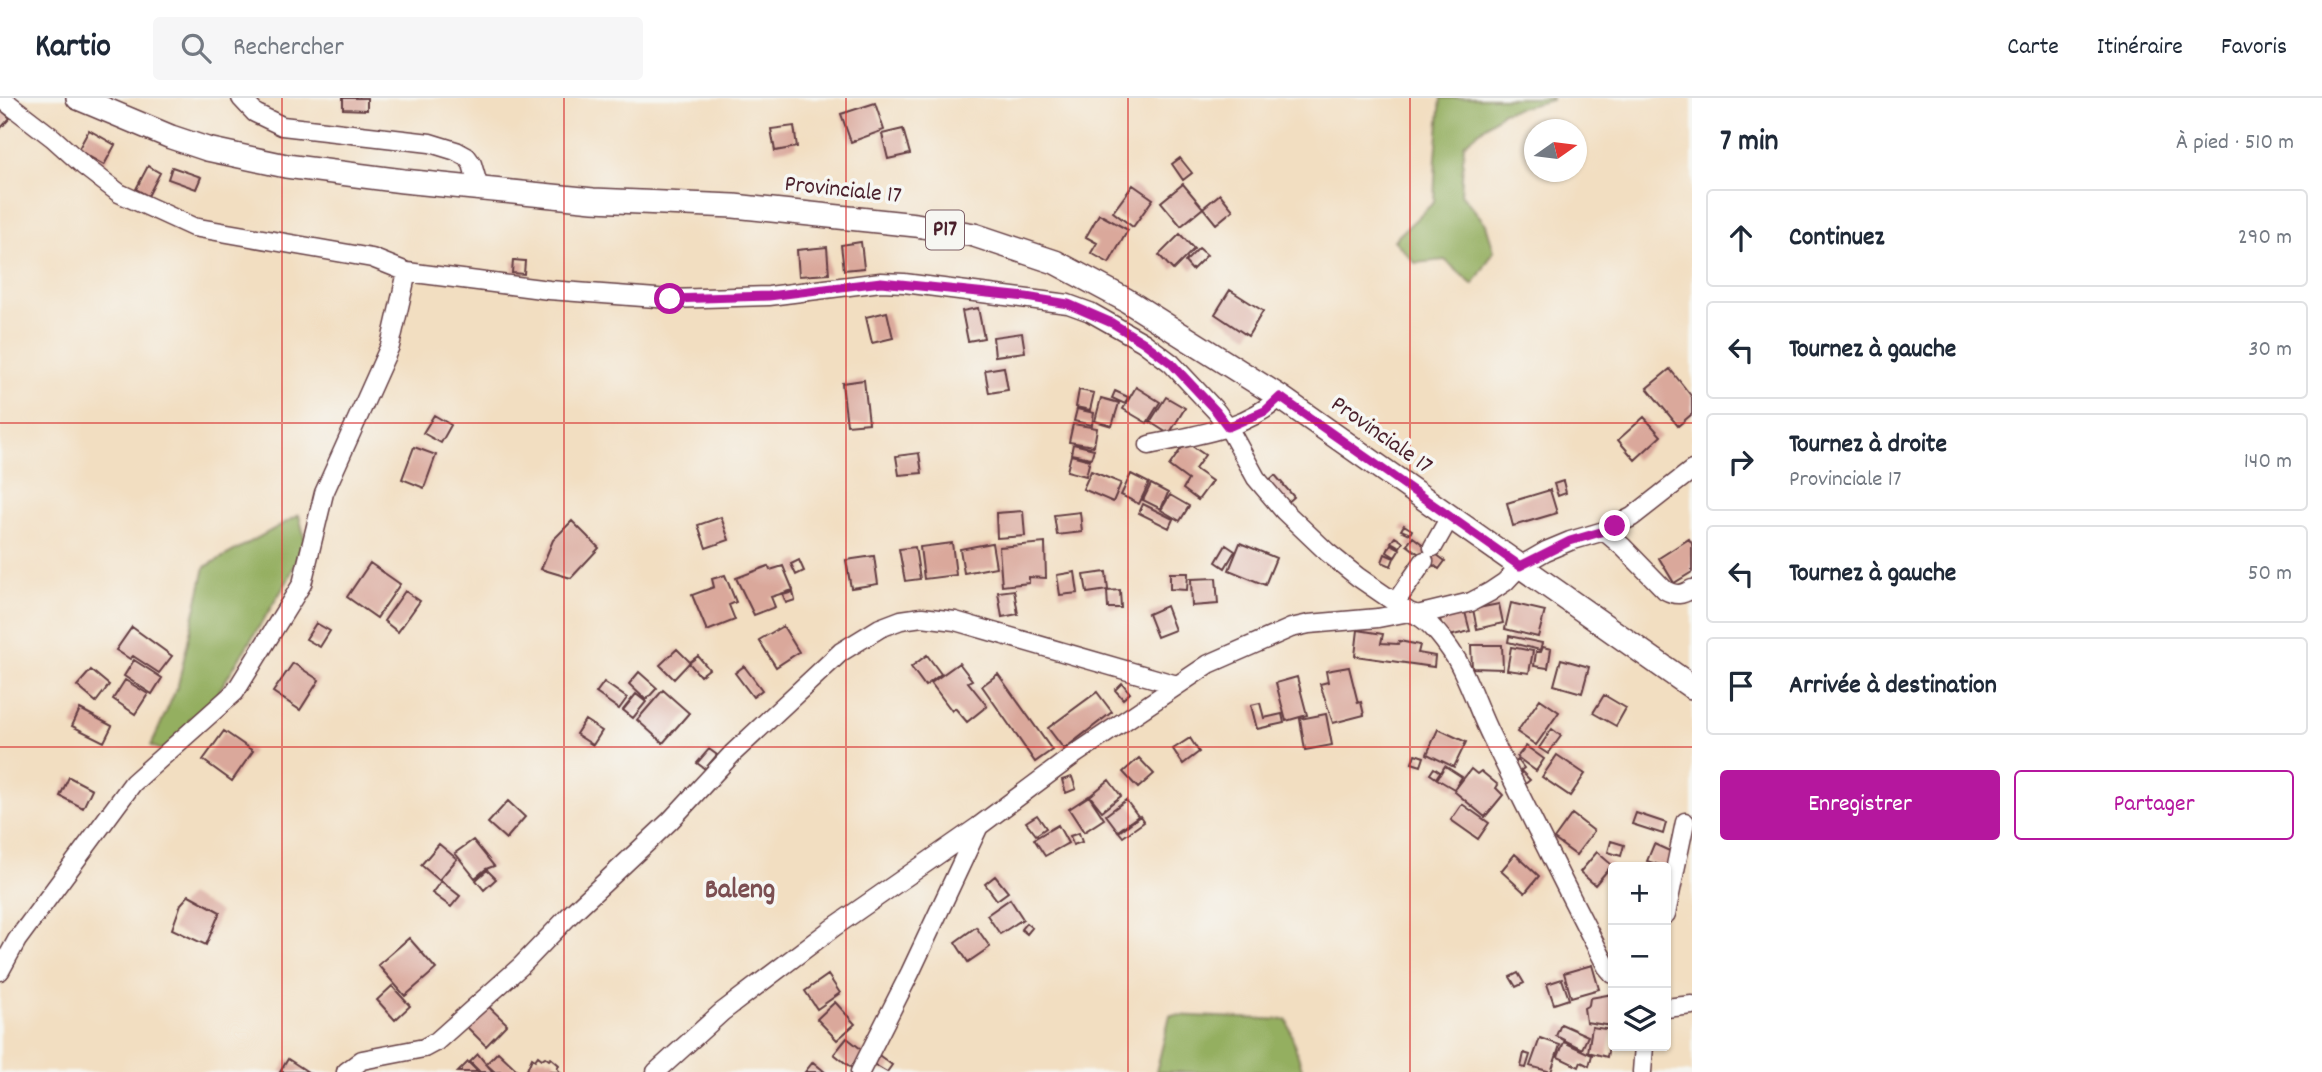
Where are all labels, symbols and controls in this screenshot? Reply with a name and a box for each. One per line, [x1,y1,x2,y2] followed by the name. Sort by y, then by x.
[153,17,643,80] search box
[35,25,111,72] text: Kartio
[177,29,215,67] icon: search
[233,30,344,67] text: Rechercher
[2007,31,2059,65] text: Carte
[2097,31,2183,65] text: Itinéraire
[2221,31,2287,65] text: Favoris
[1524,119,1587,182] north arrow
[1720,122,1778,165] text: 7 min
[2176,127,2294,160] text: À pied · 510 m
[783,168,903,214] street label: Provinciale 17
[926,211,964,250] road number: P17
[1722,219,1760,257] icon: ahead
[1789,220,1884,257] text: Continuez
[2238,222,2292,255] text: 290 m
[654,283,685,314] route start
[1722,331,1760,369] icon: left
[1789,332,1956,369] text: Tournez à gauche
[2248,334,2292,367] text: 30 m
[1323,388,1439,484] street label: Provinciale 17
[1789,427,1947,464] text: Tournez à droite
[1722,443,1760,481] icon: right
[2244,446,2292,479] text: 140 m
[1789,464,1902,497] text: Provinciale 17
[1599,510,1630,541] route end
[1722,555,1760,593] icon: left
[1789,556,1956,593] text: Tournez à gauche
[2248,558,2292,591] text: 50 m
[1722,667,1760,705] icon: arrive
[1789,668,1997,705] text: Arrivée à destination
[1720,770,2000,840] button: Enregistrer
[2014,770,2294,840] button: Partager
[1608,862,1671,1051] map controls
[1608,862,1671,925] button: +
[705,872,775,912] district label: Baleng
[1608,925,1671,988] button: −
[1608,988,1671,1051] button: layers

